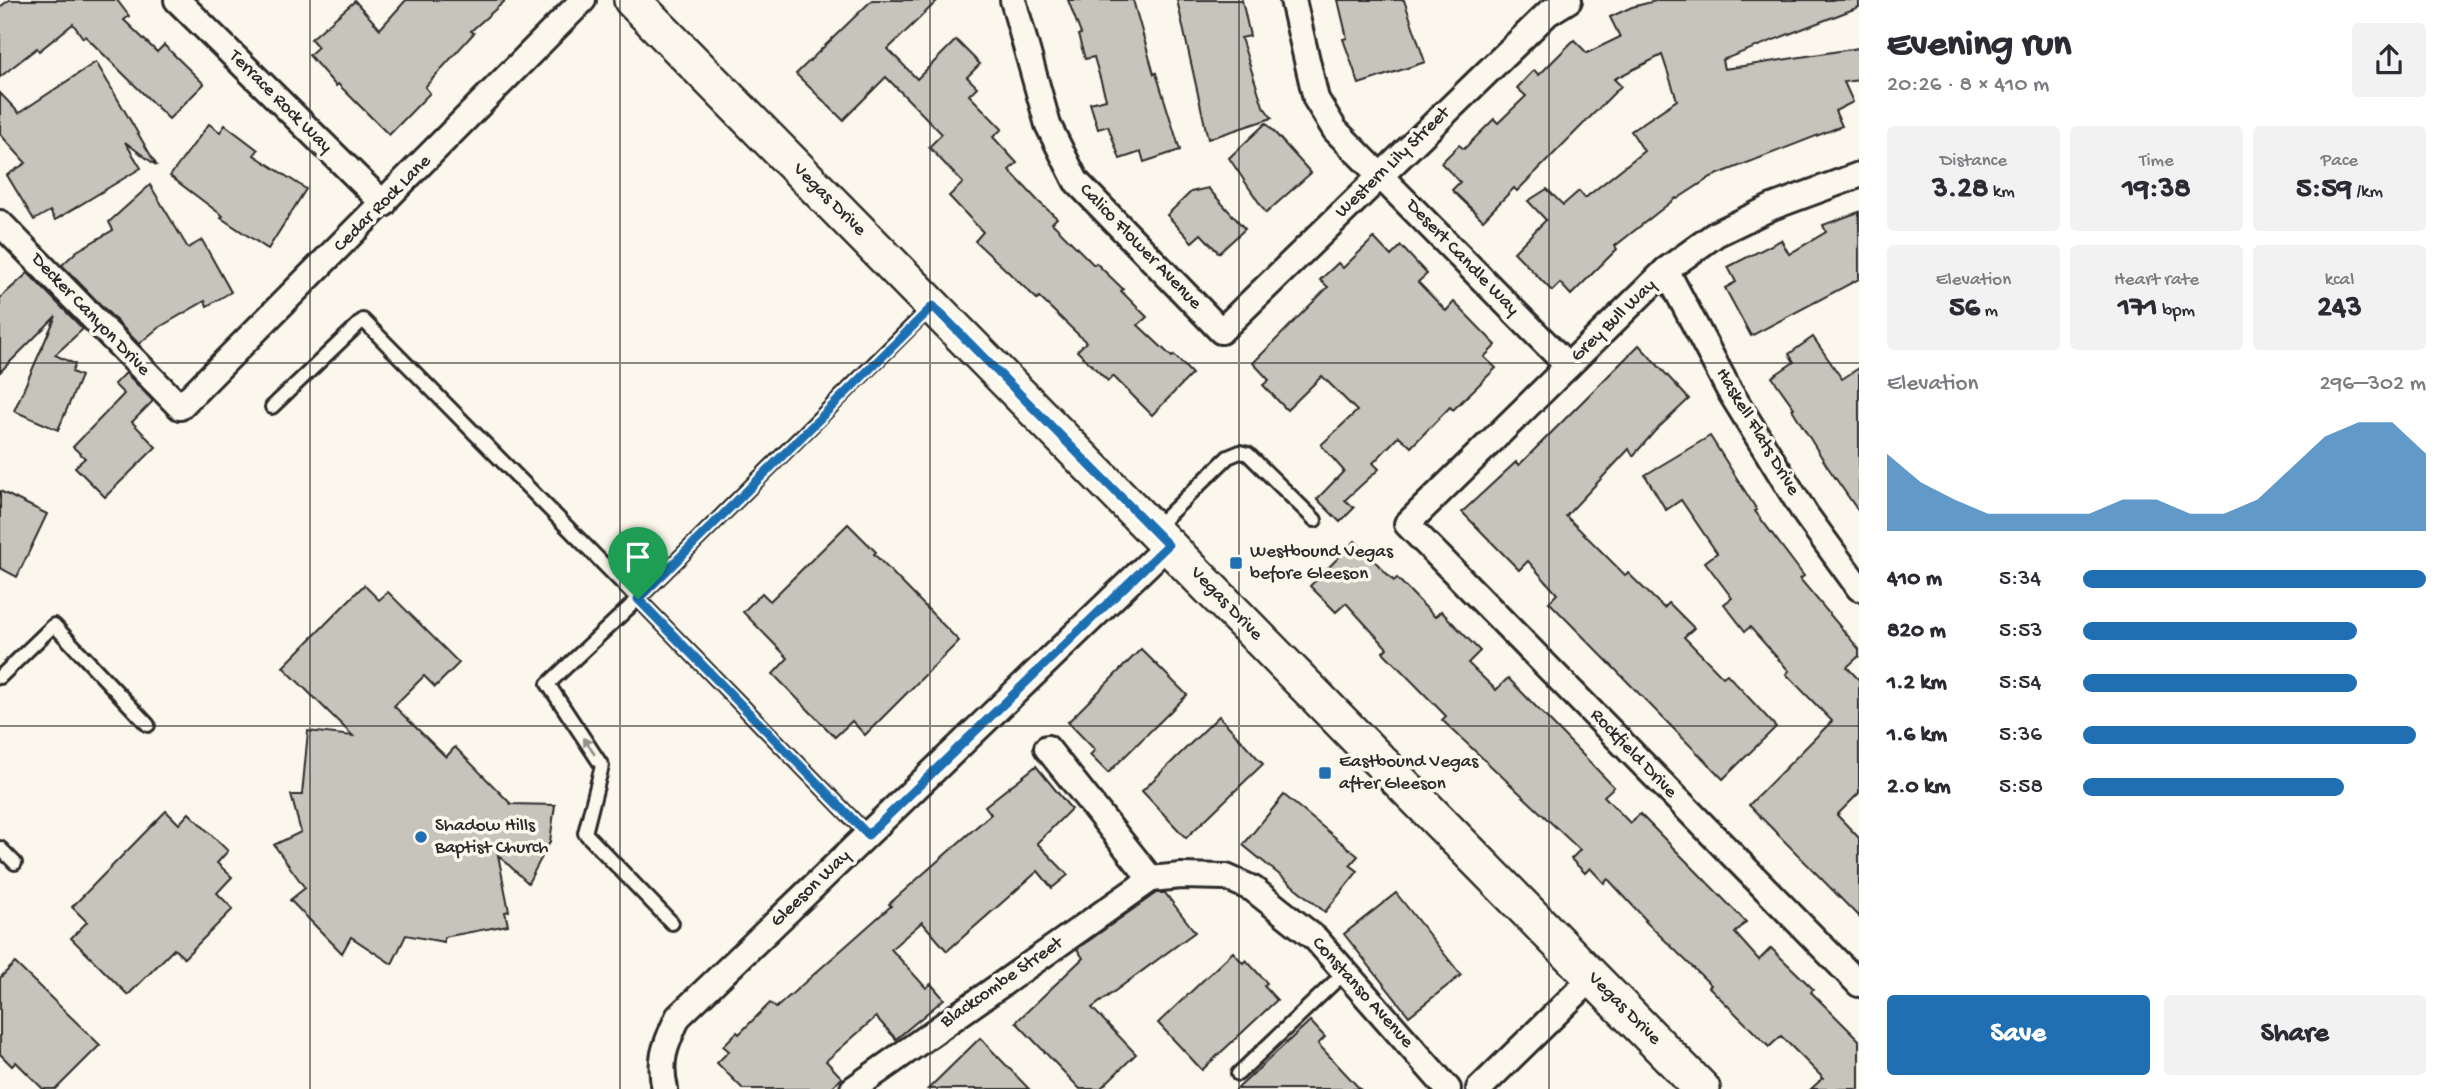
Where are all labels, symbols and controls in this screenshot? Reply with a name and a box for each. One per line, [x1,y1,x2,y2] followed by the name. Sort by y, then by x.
[2352,23,2426,97] button: share
[1887,24,2071,68] text: Evening run
[223,45,337,159] street label: Terrace Rock Way
[1887,72,2049,99] text: 20:26 · 8 × 410 m
[1331,101,1457,224] street label: Western Lily Street
[329,150,437,258] street label: Cedar Rock Lane
[1940,150,2007,173] text: Distance
[2139,150,2174,173] text: Time
[2321,150,2358,173] text: Pace
[787,158,871,242] street label: Vegas Drive
[1932,173,1988,208] text: 3.28
[2122,173,2191,208] text: 19:38
[2296,173,2352,208] text: 5:59
[1074,179,1206,315] street label: Calico Flower Avenue
[1988,181,2015,204] text: km
[2352,181,2383,204] text: /km
[1399,193,1524,322] street label: Desert Candle Way
[24,247,155,381] street label: Decker Canyon Drive
[1936,269,2011,292] text: Elevation
[2114,269,2199,292] text: Heart rate
[2325,269,2354,292] text: kcal
[1566,274,1662,367] street label: Grey Bull Way
[1949,292,1980,327] text: 56
[2118,292,2158,327] text: 171
[2317,292,2362,327] text: 243
[1980,300,1998,323] text: m
[2158,300,2195,323] text: bpm
[1710,364,1804,500] street label: Haskell Flats Drive
[1887,371,1978,398] text: Elevation
[2319,371,2426,398] text: 296–302 m
[608,527,668,599] pin
[619,538,657,576] icon: arrive
[1250,541,1394,586] place label: Westbound Vegas before Gleeson
[1228,555,1244,571] marker: Westbound Vegas before Gleeson
[1184,561,1267,646] street label: Vegas Drive
[1887,566,1942,593] text: 410 m
[1999,566,2041,593] text: 5:34
[1887,618,1946,645] text: 820 m
[1999,618,2042,645] text: 5:53
[1887,670,1947,697] text: 1.2 km
[1999,670,2041,697] text: 5:54
[1585,704,1682,804] street label: Rockfield Drive
[1887,722,1947,749] text: 1.6 km
[1999,722,2042,749] text: 5:36
[582,737,596,755] one-way arrow
[1339,751,1479,796] place label: Eastbound Vegas after Gleeson
[1317,765,1333,781] marker: Eastbound Vegas after Gleeson
[1887,774,1951,801] text: 2.0 km
[1999,774,2043,801] text: 5:58
[434,815,549,860] place label: Shadow Hills Baptist Church
[413,829,429,845] marker: Shadow Hills Baptist Church
[766,845,856,933] street label: Gleeson Way
[936,931,1069,1034] street label: Blackcombe Street
[1306,933,1418,1054] street label: Constanso Avenue
[1582,967,1666,1051] street label: Vegas Drive
[1887,995,2150,1075] button: Save
[2164,995,2426,1075] button: Share

